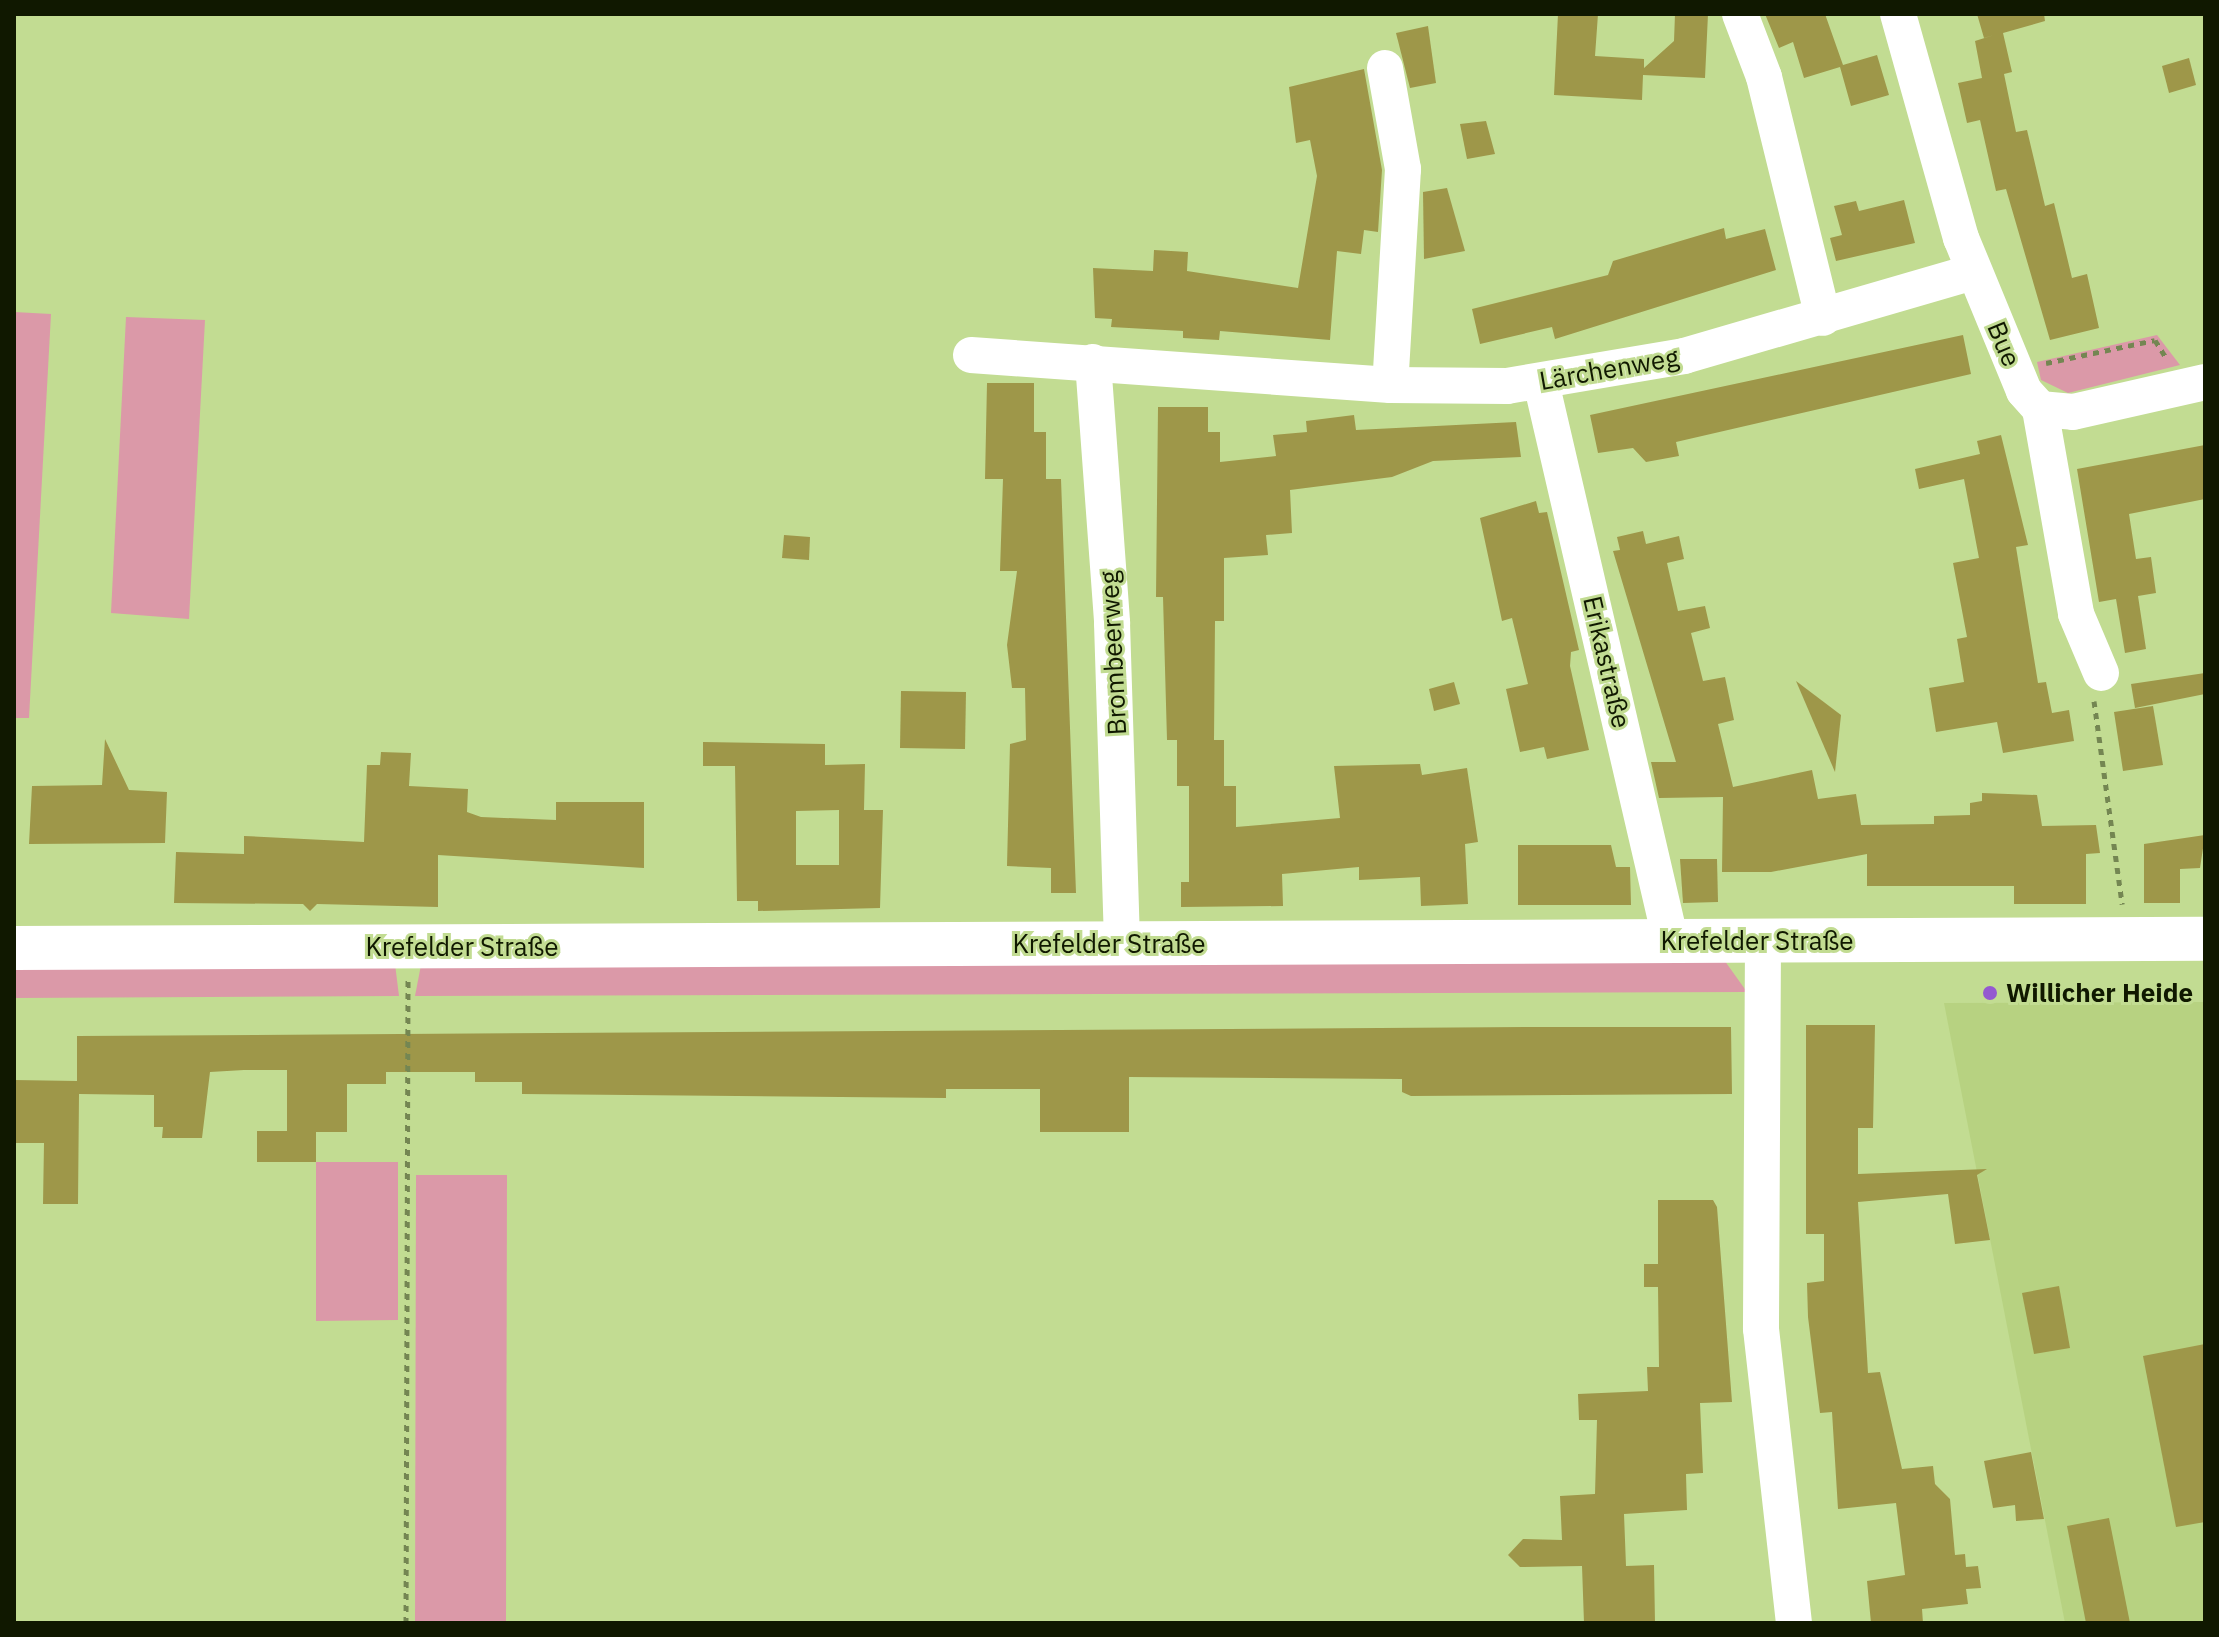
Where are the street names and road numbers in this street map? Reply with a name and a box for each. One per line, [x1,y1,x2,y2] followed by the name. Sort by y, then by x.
[1981,317,2027,371] street label: Bue
[1537,341,1681,397] street label: Lärchenweg
[1093,570,1133,736] street label: Brombeerweg
[1577,593,1637,731] street label: Erikastraße
[1660,925,1854,957] street label: Krefelder Straße
[1012,928,1206,960] street label: Krefelder Straße
[365,931,559,963] street label: Krefelder Straße

